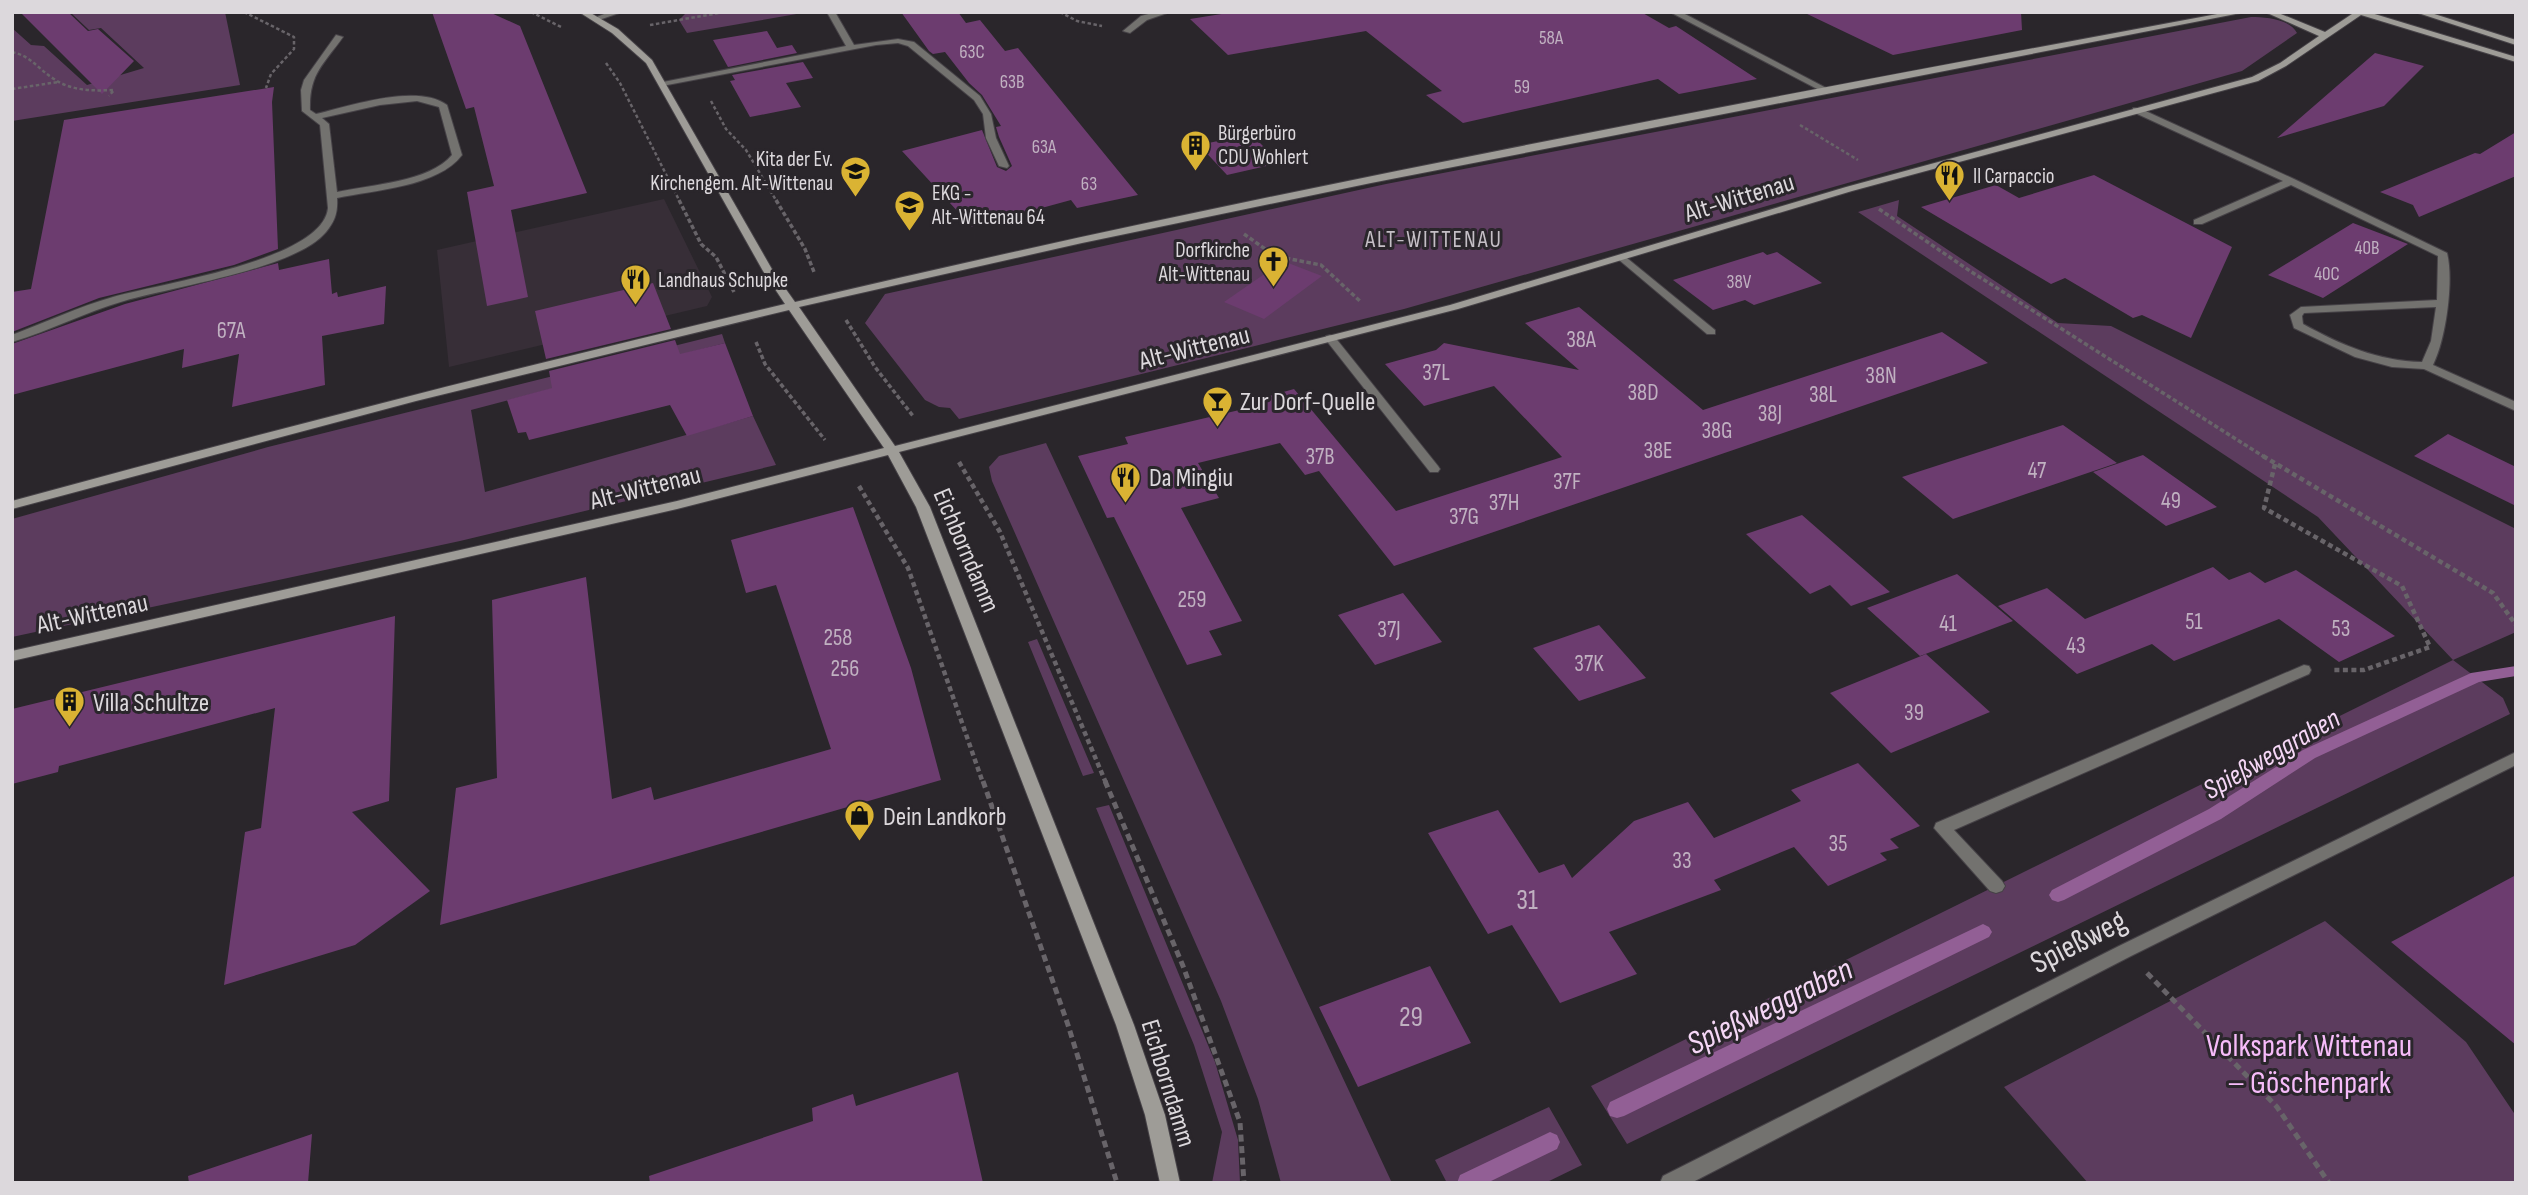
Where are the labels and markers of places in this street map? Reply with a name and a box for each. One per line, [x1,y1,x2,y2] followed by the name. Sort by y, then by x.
[1218,121,1308,170] place label: Bürgerbüro CDU Wohlert
[1178,128,1212,172] building icon: Bürgerbüro CDU Wohlert
[650,147,833,196] place label: Kita der Ev. Kirchengem. Alt-Wittenau
[839,154,873,198] school or university icon: Kita der Ev. Kirchengem. Alt-Wittenau
[1933,159,1967,203] restaurant icon: Il Carpaccio
[1973,164,2055,189] place label: Il Carpaccio
[931,181,1045,230] place label: EKG - Alt-Wittenau 64
[892,188,926,232] school or university icon: EKG - Alt-Wittenau 64
[1158,238,1250,287] place label: Dorfkirche Alt-Wittenau
[1256,245,1290,289] church icon: Dorfkirche Alt-Wittenau
[618,263,652,307] restaurant icon: Landhaus Schupke
[658,268,788,293] place label: Landhaus Schupke
[1200,384,1234,428] bar icon: Zur Dorf-Quelle
[1240,387,1375,418] place label: Zur Dorf-Quelle
[1109,460,1143,504] restaurant icon: Da Mingiu
[1149,463,1233,494] place label: Da Mingiu
[53,685,87,729] building icon: Villa Schultze
[93,688,209,719] place label: Villa Schultze
[843,799,877,843] shop icon: Dein Landkorb
[883,802,1007,833] place label: Dein Landkorb

